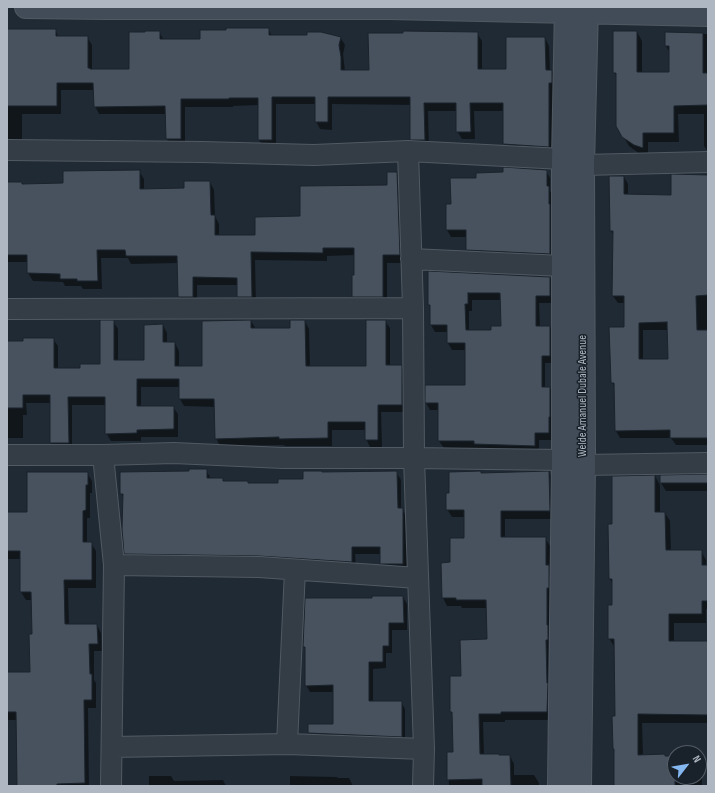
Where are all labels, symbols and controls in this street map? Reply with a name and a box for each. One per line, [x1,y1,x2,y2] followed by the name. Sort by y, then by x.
[576,335,590,457] street label: Welde Amanuel Dubale Avenue
[667,745,707,785] north arrow
[690,753,704,765] text: N

